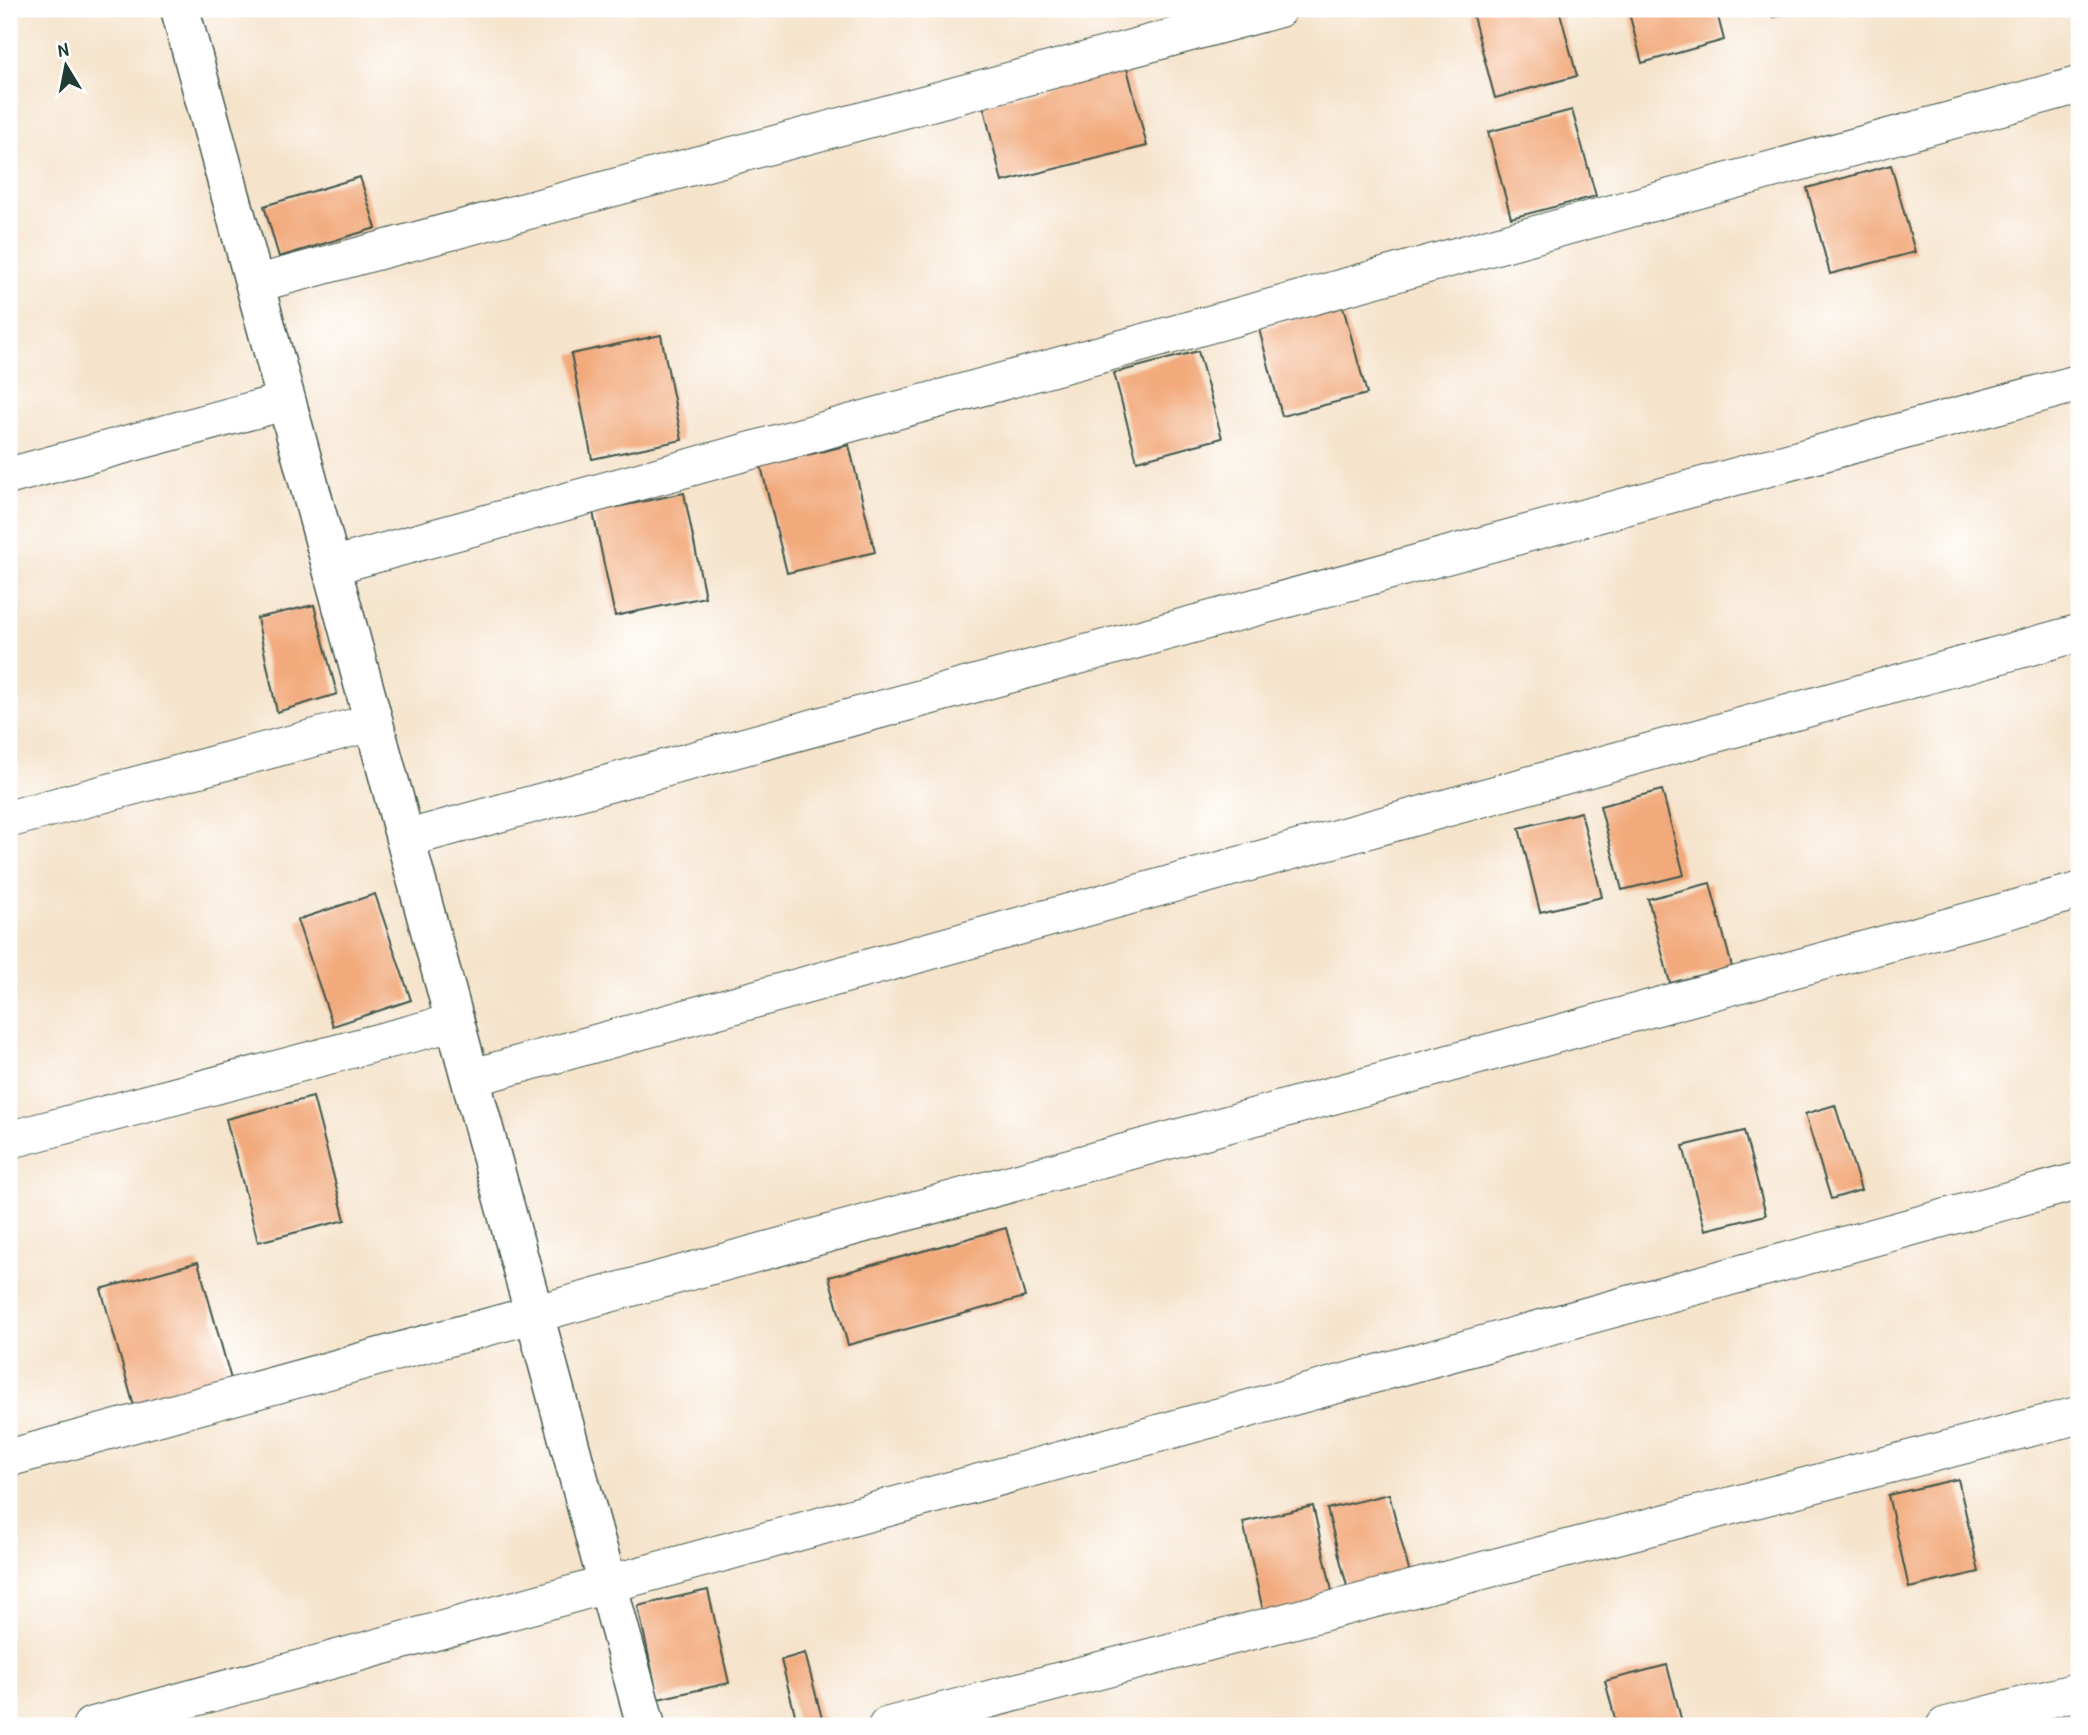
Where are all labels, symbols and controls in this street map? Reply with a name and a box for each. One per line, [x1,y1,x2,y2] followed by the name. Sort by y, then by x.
[32,32,102,102] north arrow
[56,36,70,63] text: N

